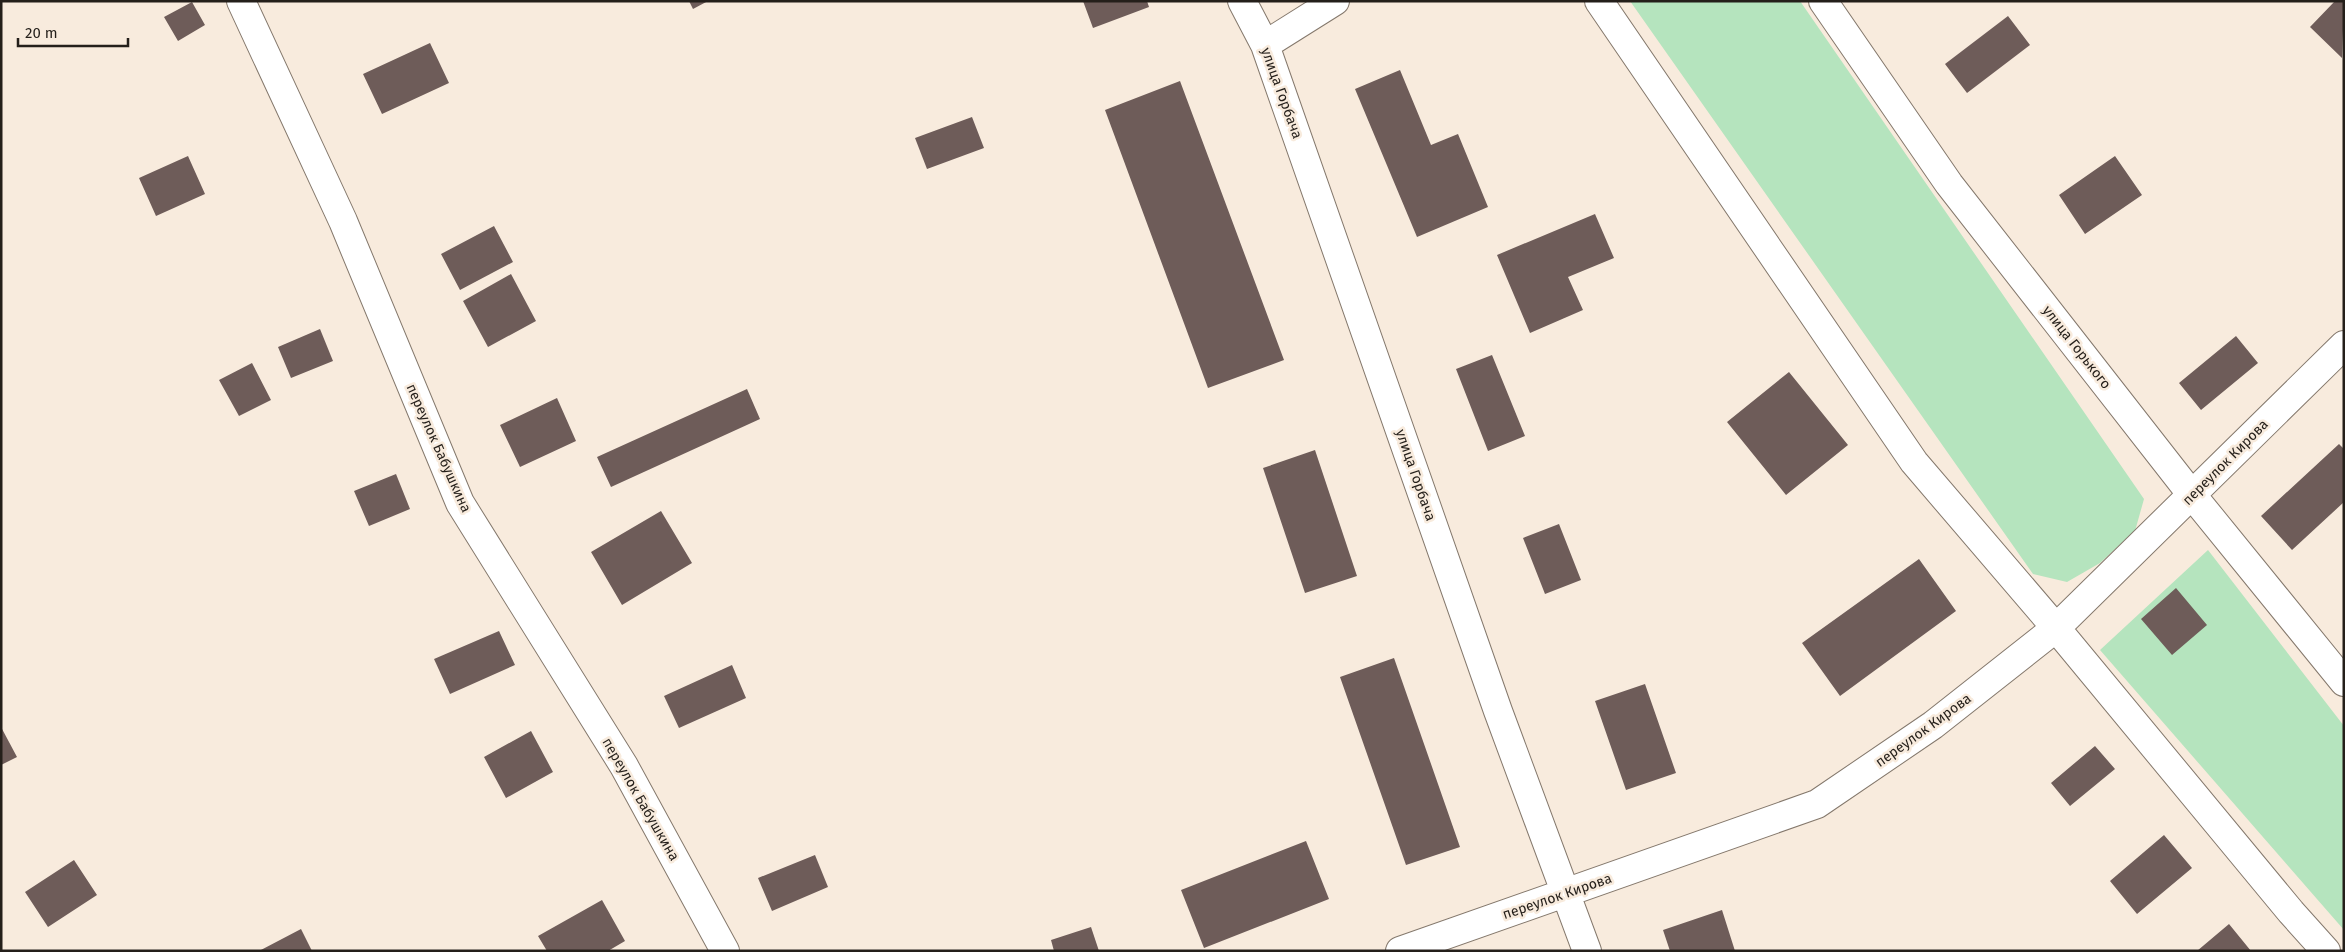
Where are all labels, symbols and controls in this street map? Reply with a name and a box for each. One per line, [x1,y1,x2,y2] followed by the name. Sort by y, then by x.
[18,15,128,47] scale bar
[25,24,58,42] text: 20 m
[1257,45,1306,141] street label: улица Горбача
[2039,302,2114,392] street label: улица Горького
[402,381,475,515] street label: переулок Бабушкина
[2179,416,2272,509] street label: переулок Кирова
[1392,427,1439,523] street label: улица Горбача
[1872,690,1975,771] street label: переулок Кирова
[598,735,683,864] street label: переулок Бабушкина
[1500,870,1614,923] street label: переулок Кирова

